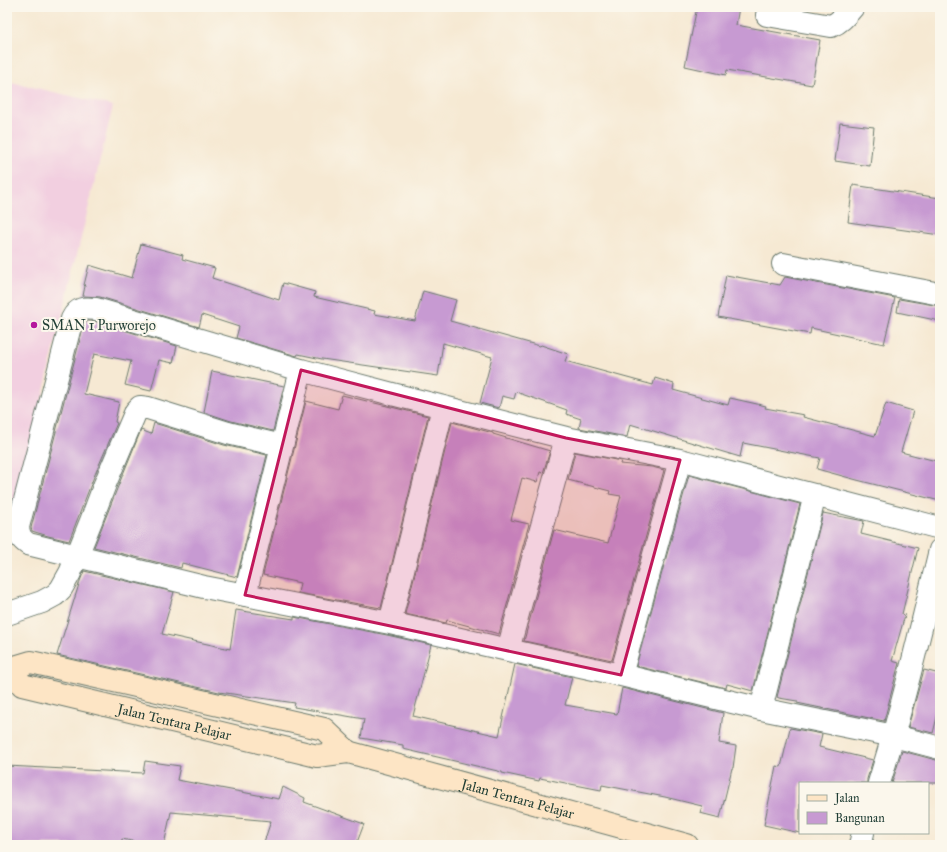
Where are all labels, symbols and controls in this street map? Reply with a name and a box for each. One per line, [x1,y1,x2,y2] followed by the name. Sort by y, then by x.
[42,317,156,334] place label: SMAN 1 Purworejo
[29,320,39,330] marker: SMAN 1 Purworejo
[114,700,234,744] street label: Jalan Tentara Pelajar
[457,775,577,823] street label: Jalan Tentara Pelajar
[799,782,929,834] legend
[833,791,860,806] text: Jalan
[835,811,885,826] text: Bangunan

